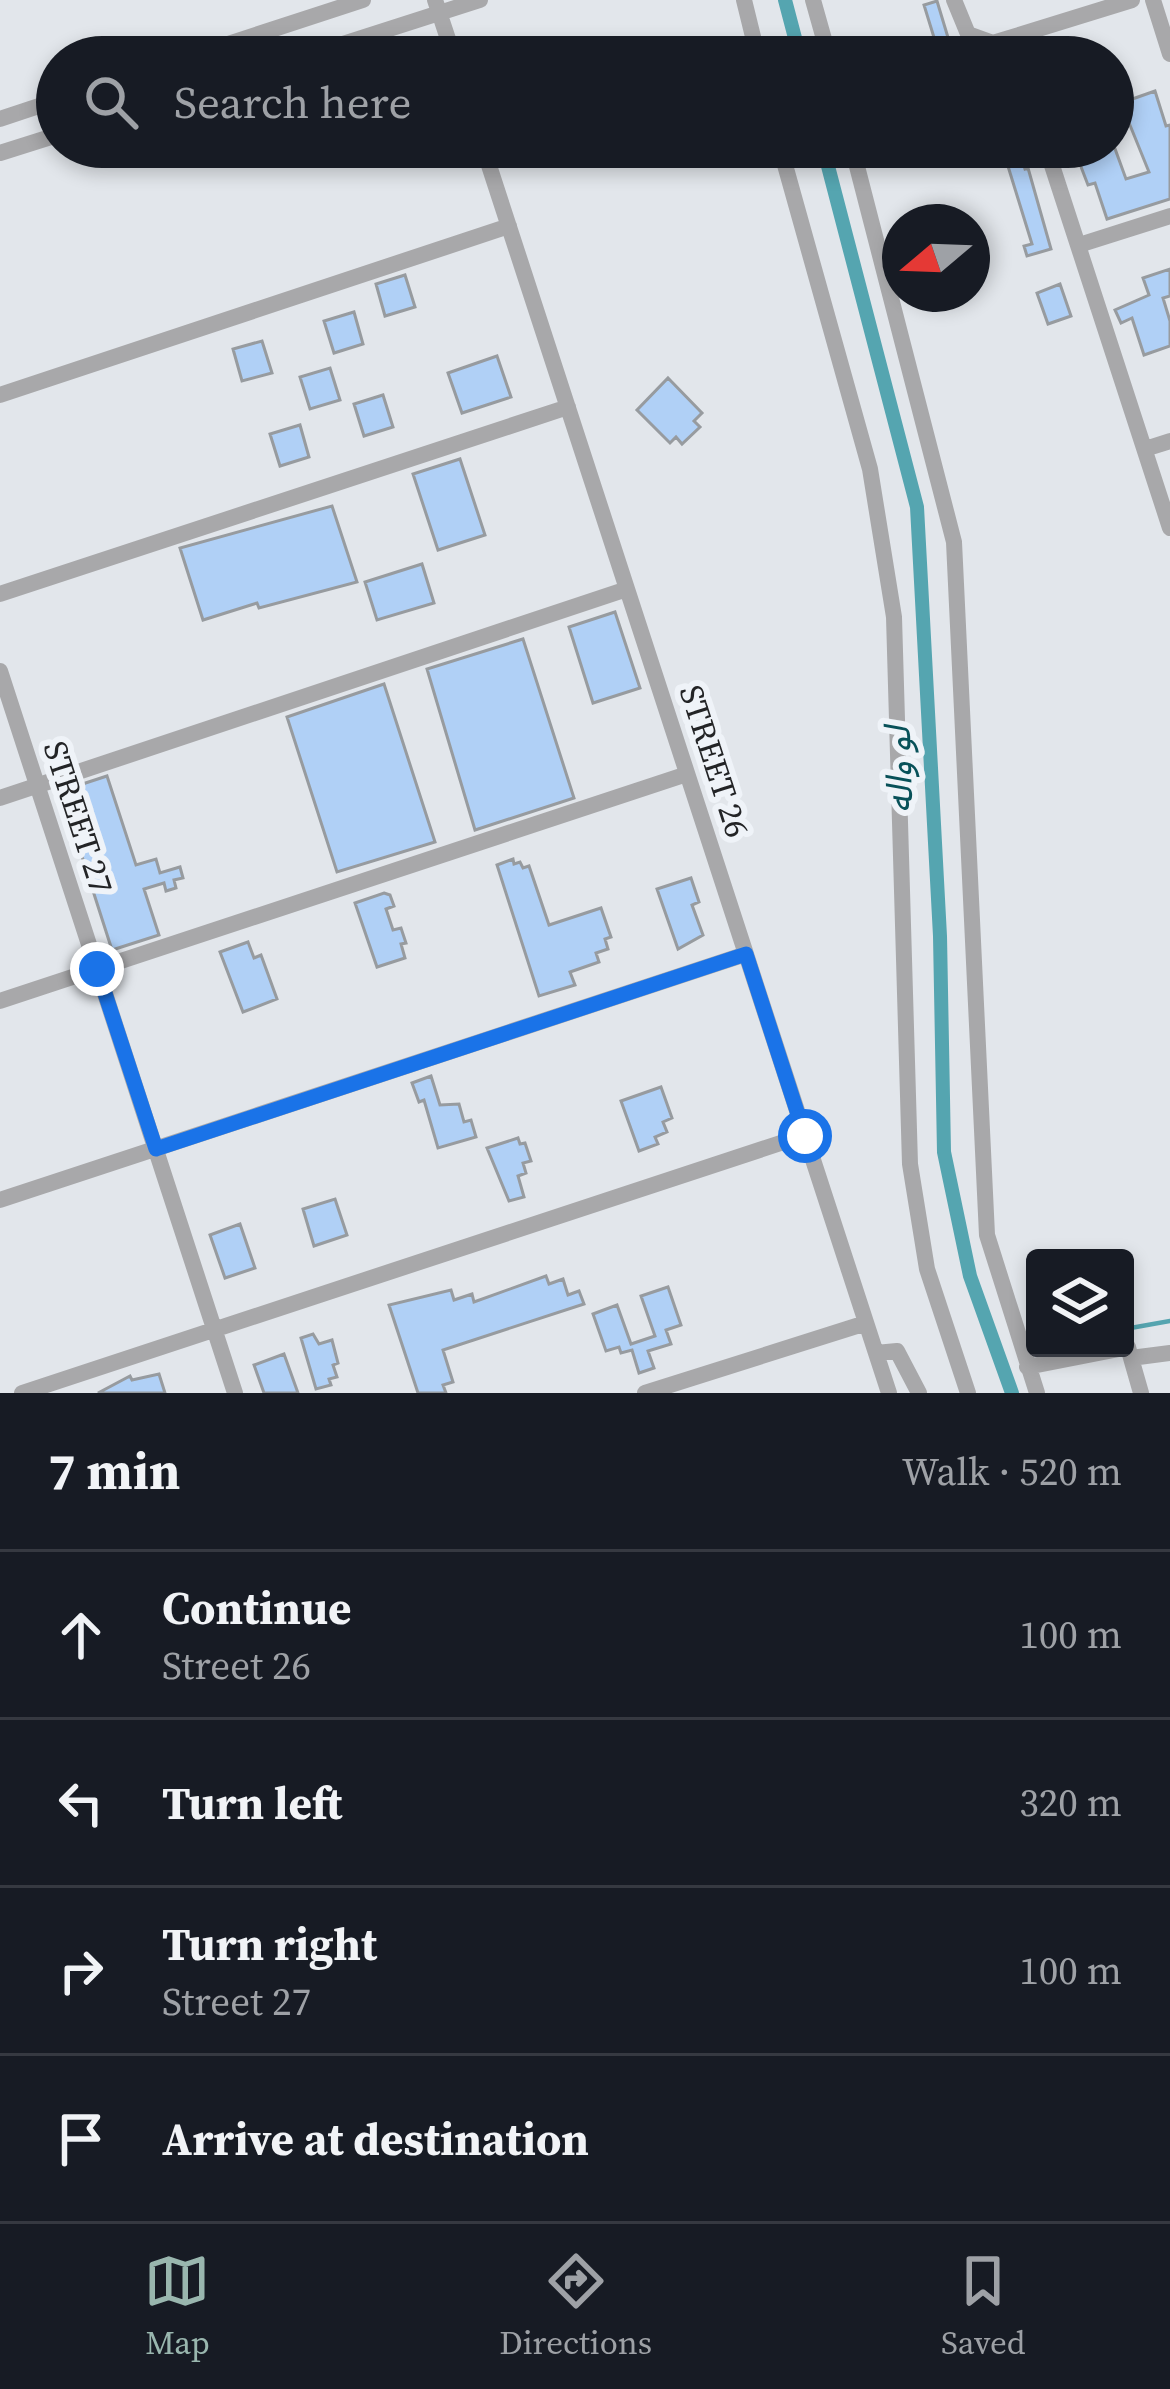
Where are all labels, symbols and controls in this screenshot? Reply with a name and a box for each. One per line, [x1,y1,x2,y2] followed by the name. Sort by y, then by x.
[36,36,1134,168] search box
[78,69,144,135] icon: search
[174,71,411,133] text: Search here
[882,204,990,312] north arrow
[669,679,760,843] street label: STREET 26
[872,722,924,814] water label: لو واله
[33,735,124,899] street label: STREET 27
[70,942,124,996] route end
[778,1109,832,1163] route start
[1026,1249,1134,1357] map controls
[1026,1249,1134,1357] button: layers
[48,1436,180,1506] text: 7 min
[902,1445,1122,1498] text: Walk · 520 m
[162,1577,351,1639] text: Continue
[48,1602,114,1668] icon: ahead
[1019,1608,1122,1661] text: 100 m
[162,1639,311,1692] text: Street 26
[48,1770,114,1836] icon: left
[162,1772,342,1834] text: Turn left
[1019,1776,1122,1829] text: 320 m
[162,1913,377,1975] text: Turn right
[48,1938,114,2004] icon: right
[1019,1944,1122,1997] text: 100 m
[162,1975,311,2028] text: Street 27
[48,2106,114,2172] icon: arrive
[162,2108,589,2170] text: Arrive at destination
[144,2248,210,2365] tab: Map
[499,2248,652,2365] tab: Directions
[941,2248,1026,2365] tab: Saved

